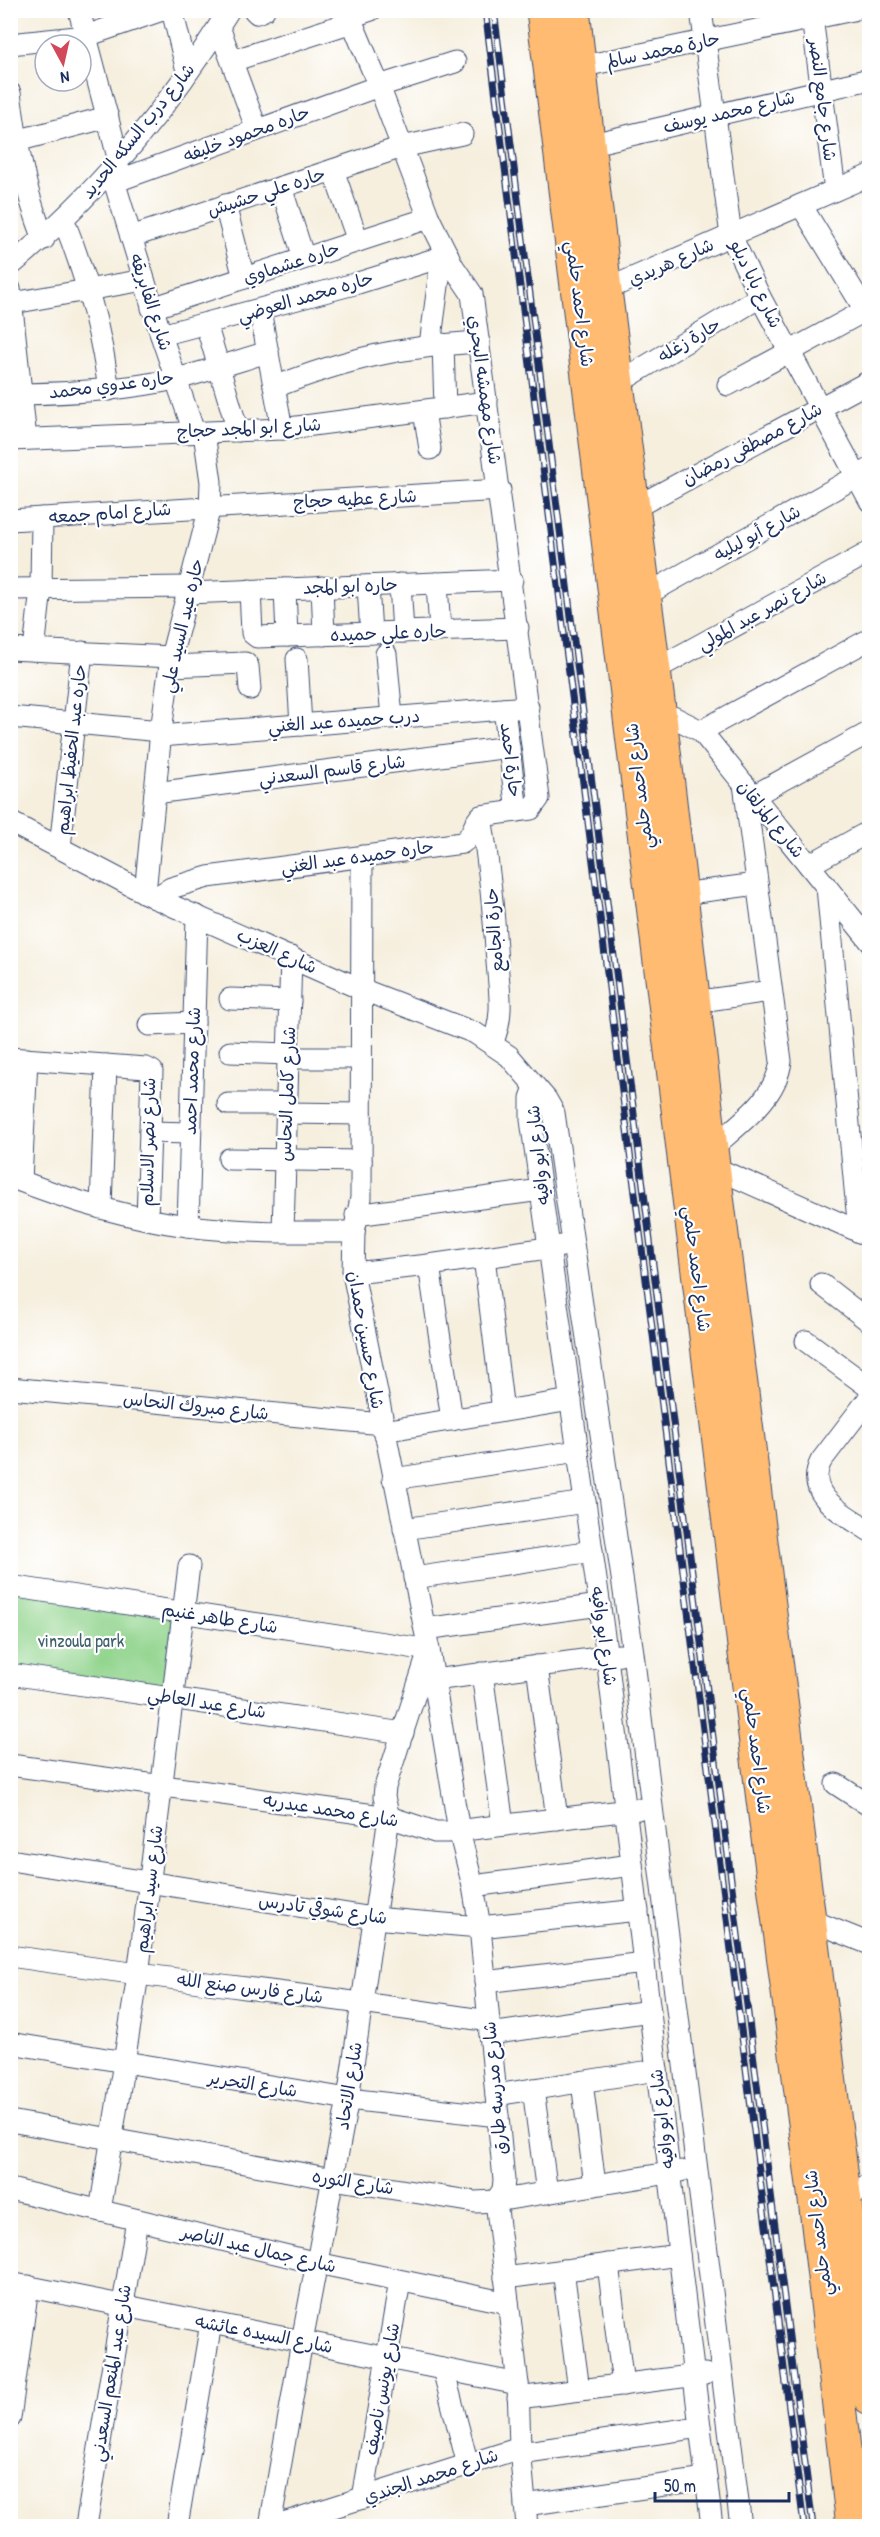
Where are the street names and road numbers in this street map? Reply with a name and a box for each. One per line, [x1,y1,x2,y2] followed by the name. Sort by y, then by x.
[604,25,723,76] street label: حارة محمد سالم
[802,35,843,163] street label: شارع جامع النصر
[75,58,200,204] street label: شارع درب السكه الحديد
[661,84,797,139] street label: شارع محمد يوسف
[179,99,313,168] street label: حاره محمود خليفه
[204,161,329,226] street label: حاره علي حشيش
[624,232,718,292] street label: شارع هريدي
[724,234,789,332] street label: شارع بابا دبلو
[240,235,343,291] street label: حاره عشماوي
[556,240,601,369] street label: شارع احمد حلمي
[124,250,179,354] street label: شارع الفابريقه
[234,265,377,332] street label: حاره محمد العوضي
[653,311,725,368] street label: حارة زغله
[462,314,508,466] street label: شارع مهمشه البحري
[47,364,175,406] street label: حاره عدوي محمد
[677,396,826,491] street label: شارع مصطفى رمضان
[176,411,322,444] street label: شارع ابو المجد حجاج
[293,483,417,514] street label: شارع عطيه حجاج
[48,496,172,531] street label: شارع امام جمعه
[709,498,805,567] street label: شارع أبو ليليه
[154,556,213,696] street label: حاره عيد السيد علي
[693,565,833,660] street label: شارع نصر عبد المولي
[302,571,398,600] street label: حاره ابو المجد
[330,618,447,651] street label: حاره علي حميده
[49,663,94,836] street label: حاره عبد الحفيظ ابراهيم
[267,703,421,742] street label: درب حميده عبد الغني
[495,721,528,799] street label: حارة احمد
[618,721,663,850] street label: شارع احمد حلمي
[257,748,407,795] street label: شارع قاسم السعدني
[732,774,811,863] street label: شارع المزلقان
[279,833,436,884] street label: حاره حميده عبد الغني
[478,887,510,973] street label: حارة الجامع
[233,922,321,979] street label: شارع العزب
[177,1006,206,1136] street label: شارع محمد احمد
[272,1026,301,1162] street label: شارع كامل النحاس
[134,1077,163,1207] street label: شارع نصر الاسلام
[520,1104,555,1206] street label: شارع ابو وافيه
[673,1205,718,1334] street label: شارع احمد حلمي
[342,1269,391,1411] street label: شارع حسين حمدان
[122,1385,270,1426] street label: شارع مبروك النحاس
[585,1585,624,1687] street label: شارع ابو وافيه
[160,1596,280,1641] street label: شارع طاهر غنيم
[146,1681,268,1728] street label: شارع عبد العاطي
[733,1687,778,1816] street label: شارع احمد حلمي
[262,1786,401,1833] street label: شارع محمد عبدربه
[128,1824,171,1955] street label: شارع سيد ابراهيم
[257,1887,389,1931] street label: شارع شوقي تادرس
[175,1966,325,2010] street label: شارع فارس صنع الله
[476,2020,513,2156] street label: شارع مدرسه طارق
[329,2040,368,2132] street label: شارع الاتحاد
[205,2064,299,2103] street label: شارع التحرير
[643,2068,680,2170] street label: شارع ابو وافيه
[310,2163,396,2200] street label: شارع الثوره
[797,2168,842,2297] street label: شارع احمد حلمي
[177,2218,339,2278] street label: شارع جمال عبد الناصر
[84,2282,141,2464] street label: شارع عبد المنعم السعدني
[193,2308,335,2359] street label: شارع السيده عائشه
[358,2321,405,2457] street label: شارع يونس ناصيف
[360,2442,502,2510] street label: شارع محمد الجندي

